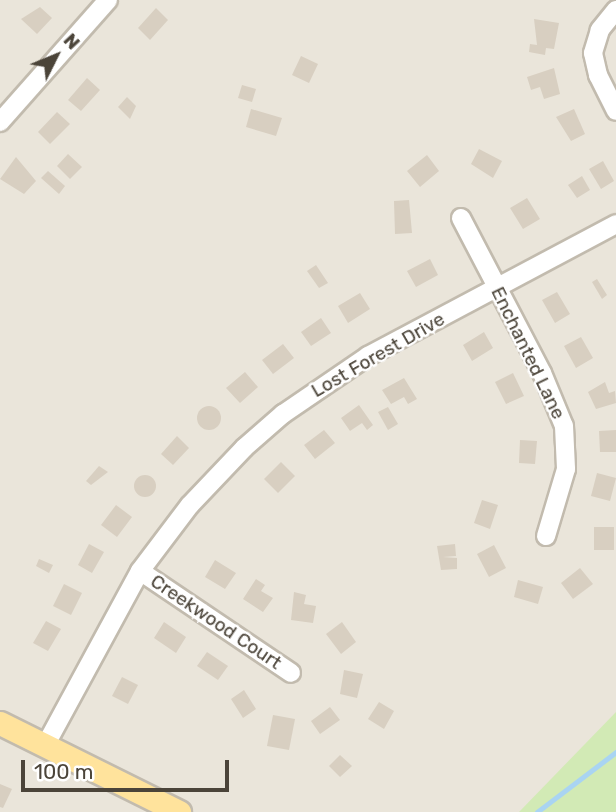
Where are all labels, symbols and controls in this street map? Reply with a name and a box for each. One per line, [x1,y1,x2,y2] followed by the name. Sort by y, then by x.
[21,21,91,91] north arrow
[59,28,85,54] text: N
[486,283,570,423] street label: Enchanted Lane
[307,308,449,402] street label: Lost Forest Drive
[146,570,286,674] street label: Creekwood Court
[24,746,233,790] scale bar
[34,759,93,784] text: 100 m

